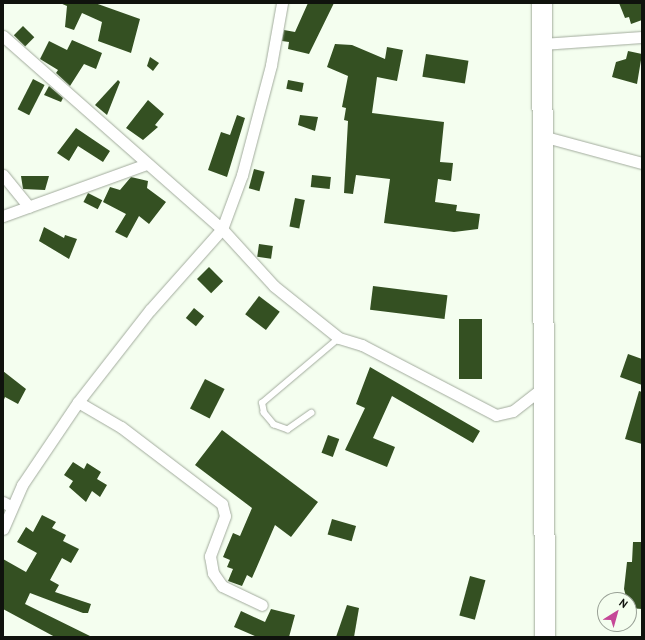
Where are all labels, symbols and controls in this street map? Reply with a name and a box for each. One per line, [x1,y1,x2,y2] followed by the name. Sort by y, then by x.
[597,592,637,632] north arrow
[617,595,631,611] text: N

